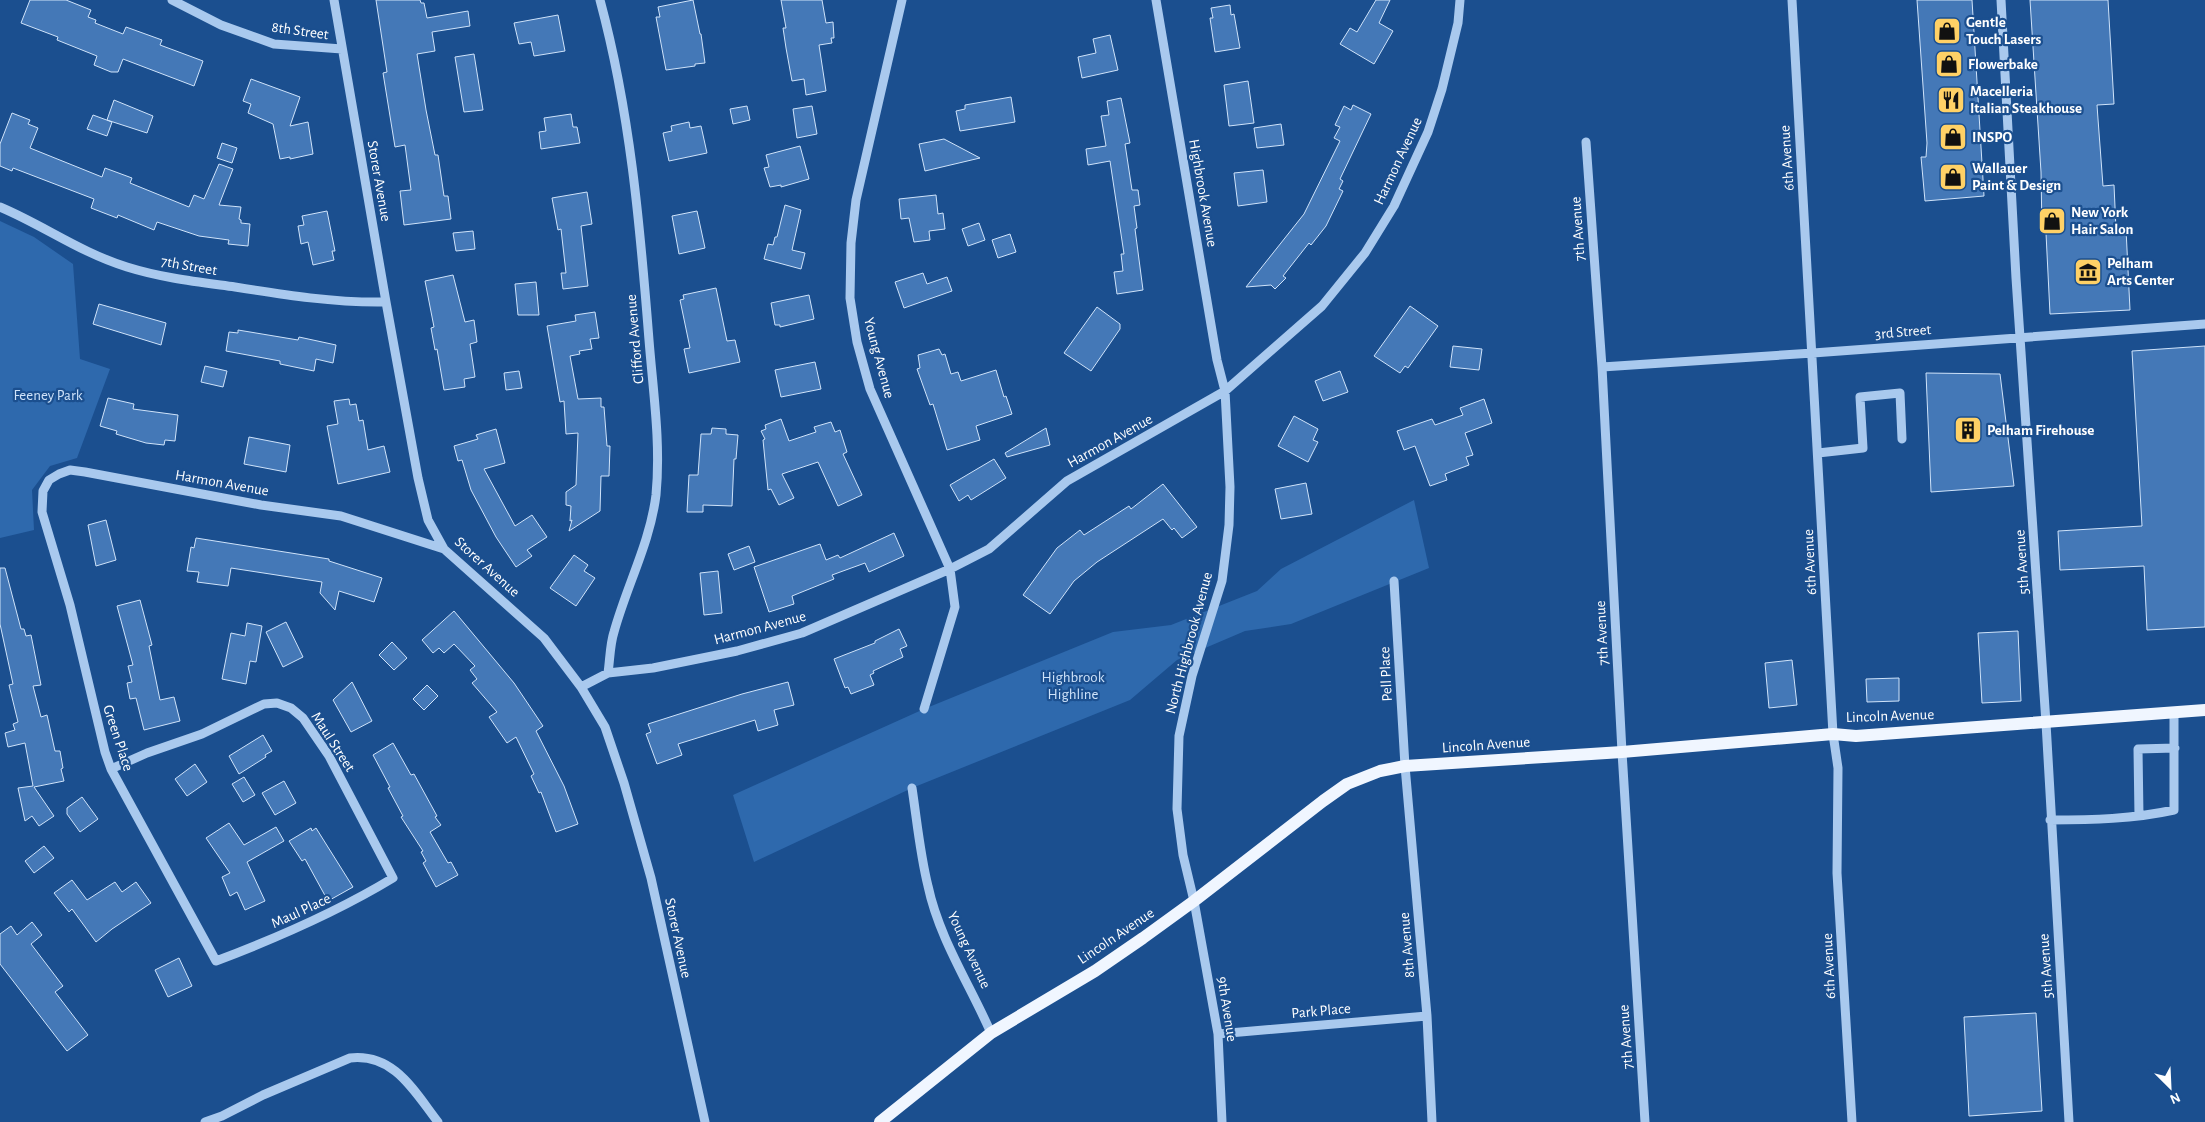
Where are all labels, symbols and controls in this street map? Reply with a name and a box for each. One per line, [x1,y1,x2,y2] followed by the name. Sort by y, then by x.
[1966,15,2042,47] place label: Gentle Touch Lasers
[1932,16,1962,46] shop icon: Gentle Touch Lasers
[270,20,330,42] street label: 8th Street
[1934,49,1964,79] shop icon: Flowerbake
[1968,57,2038,72] place label: Flowerbake
[1970,84,2082,116] place label: Macelleria Italian Steakhouse
[1936,85,1966,115] restaurant icon: Macelleria Italian Steakhouse
[1371,115,1425,207] street label: Harmon Avenue
[1938,122,1968,152] shop icon: INSPO
[1777,125,1797,191] street label: 6th Avenue
[1972,130,2013,145] place label: INSPO
[1186,138,1220,248] street label: Highbrook Avenue
[365,139,393,223] street label: Storer Avenue
[1972,161,2061,193] place label: Wallauer Paint & Design
[1938,162,1968,192] shop icon: Wallauer Paint & Design
[1568,196,1588,262] street label: 7th Avenue
[2071,205,2134,237] place label: New York Hair Salon
[2037,206,2067,236] shop icon: New York Hair Salon
[160,254,218,278] street label: 7th Street
[2107,256,2175,288] place label: Pelham Arts Center
[2073,257,2103,287] museum icon: Pelham Arts Center
[624,293,646,384] street label: Clifford Avenue
[861,316,897,400] street label: Young Avenue
[1874,322,1932,342] street label: 3rd Street
[13,388,83,403] park label: Feeney Park
[1065,411,1155,471] street label: Harmon Avenue
[1953,415,1983,445] building icon: Pelham Firehouse
[1987,423,2094,438] place label: Pelham Firehouse
[174,467,270,499] street label: Harmon Avenue
[1801,529,1819,595] street label: 6th Avenue
[2012,529,2032,595] street label: 5th Avenue
[452,534,522,600] street label: Storer Avenue
[1163,570,1215,716] street label: North Highbrook Avenue
[1593,600,1611,666] street label: 7th Avenue
[712,608,808,648] street label: Harmon Avenue
[1377,646,1395,702] street label: Pell Place
[1042,670,1105,702] park label: Highbrook Highline
[100,703,136,773] street label: Green Place
[1846,707,1935,725] street label: Lincoln Avenue
[308,709,358,775] street label: Maul Street
[1441,734,1531,756] street label: Lincoln Avenue
[269,891,333,931] street label: Maul Place
[662,896,694,980] street label: Storer Avenue
[1075,905,1157,967] street label: Lincoln Avenue
[945,909,993,991] street label: Young Avenue
[1397,911,1417,978] street label: 8th Avenue
[1820,933,1838,999] street label: 6th Avenue
[2036,933,2056,999] street label: 5th Avenue
[1214,975,1240,1043] street label: 9th Avenue
[1291,1001,1351,1021] street label: Park Place
[1616,1004,1636,1070] street label: 7th Avenue
[2145,1062,2195,1112] north arrow
[2168,1090,2182,1106] text: N

